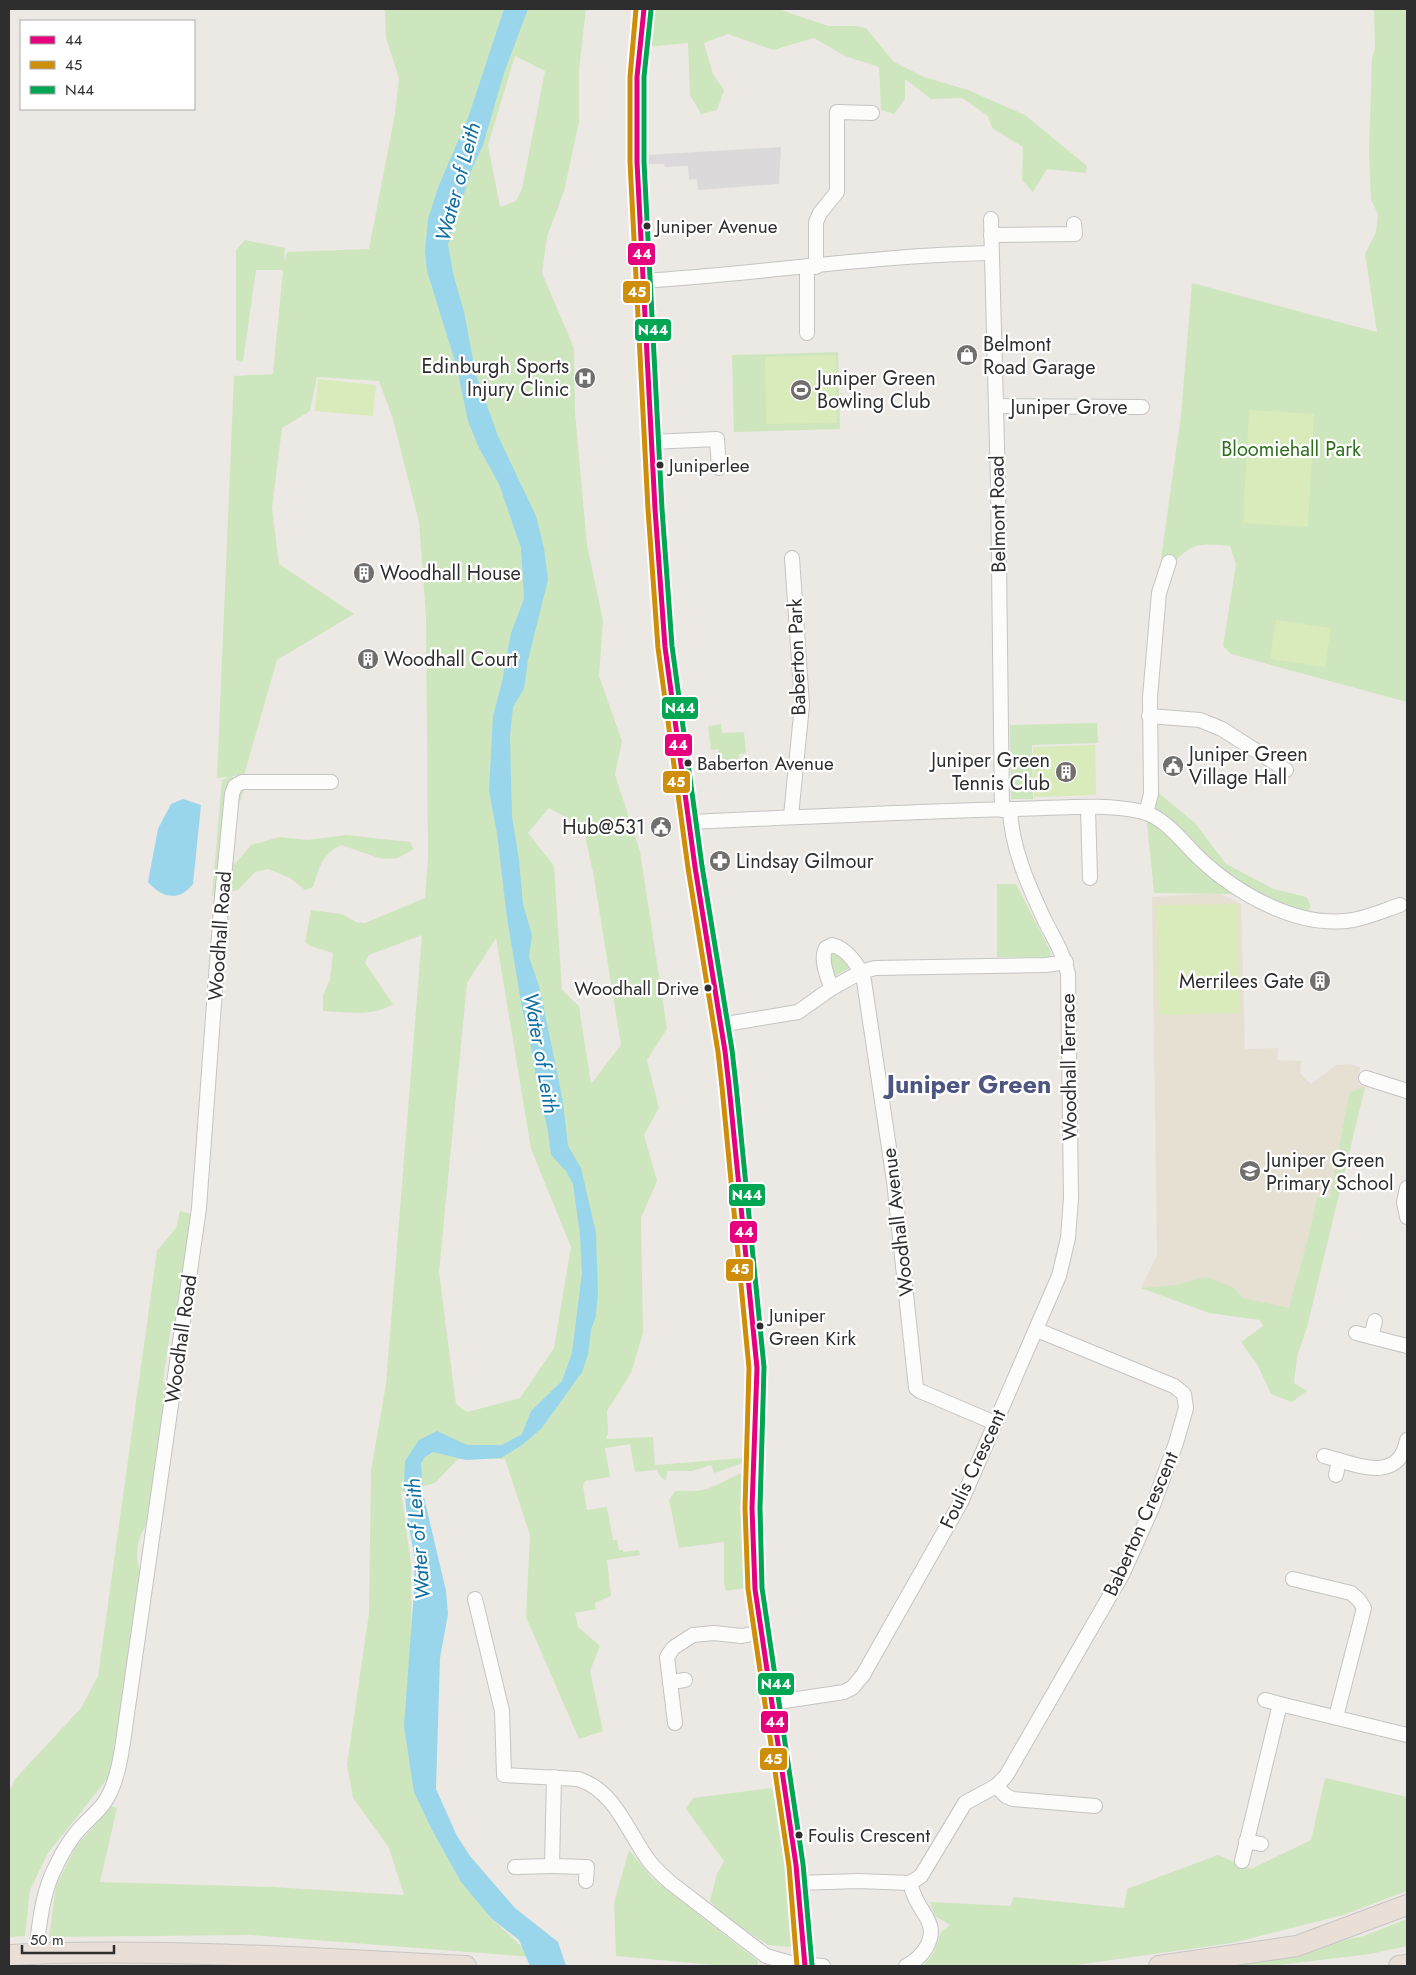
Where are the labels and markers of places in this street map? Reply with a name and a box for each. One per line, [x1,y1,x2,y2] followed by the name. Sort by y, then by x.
[653,213,778,240] place label: Juniper Avenue
[642,221,652,231] marker: Juniper Avenue
[983,330,1095,382] place label: Belmont Road Garage
[955,343,979,367] shop icon: Belmont Road Garage
[422,352,569,404] place label: Edinburgh Sports Injury Clinic
[814,364,936,416] place label: Juniper Green Bowling Club
[573,366,597,390] hospital icon: Edinburgh Sports Injury Clinic
[789,378,813,402] sports icon: Juniper Green Bowling Club
[666,452,750,479] place label: Juniperlee
[655,460,665,470] marker: Juniperlee
[380,559,521,588] place label: Woodhall House
[352,561,376,585] building icon: Woodhall House
[384,645,518,674] place label: Woodhall Court
[356,647,380,671] building icon: Woodhall Court
[1186,740,1308,792] place label: Juniper Green Village Hall
[928,746,1050,798] place label: Juniper Green Tennis Club
[697,750,834,777] place label: Baberton Avenue
[1161,754,1185,778] public building icon: Juniper Green Village Hall
[683,758,693,768] marker: Baberton Avenue
[1054,760,1078,784] building icon: Juniper Green Tennis Club
[562,813,645,842] place label: Hub@531
[649,815,673,839] public building icon: Hub@531
[736,847,874,876] place label: Lindsay Gilmour
[708,849,732,873] pharmacy icon: Lindsay Gilmour
[1179,967,1304,996] place label: Merrilees Gate
[1308,969,1332,993] building icon: Merrilees Gate
[574,975,699,1002] place label: Woodhall Drive
[703,983,713,993] marker: Woodhall Drive
[1263,1146,1394,1198] place label: Juniper Green Primary School
[1238,1159,1262,1183] school or university icon: Juniper Green Primary School
[766,1302,856,1352] place label: Juniper Green Kirk
[755,1321,765,1331] marker: Juniper Green Kirk
[808,1822,930,1849] place label: Foulis Crescent
[794,1830,804,1840] marker: Foulis Crescent

